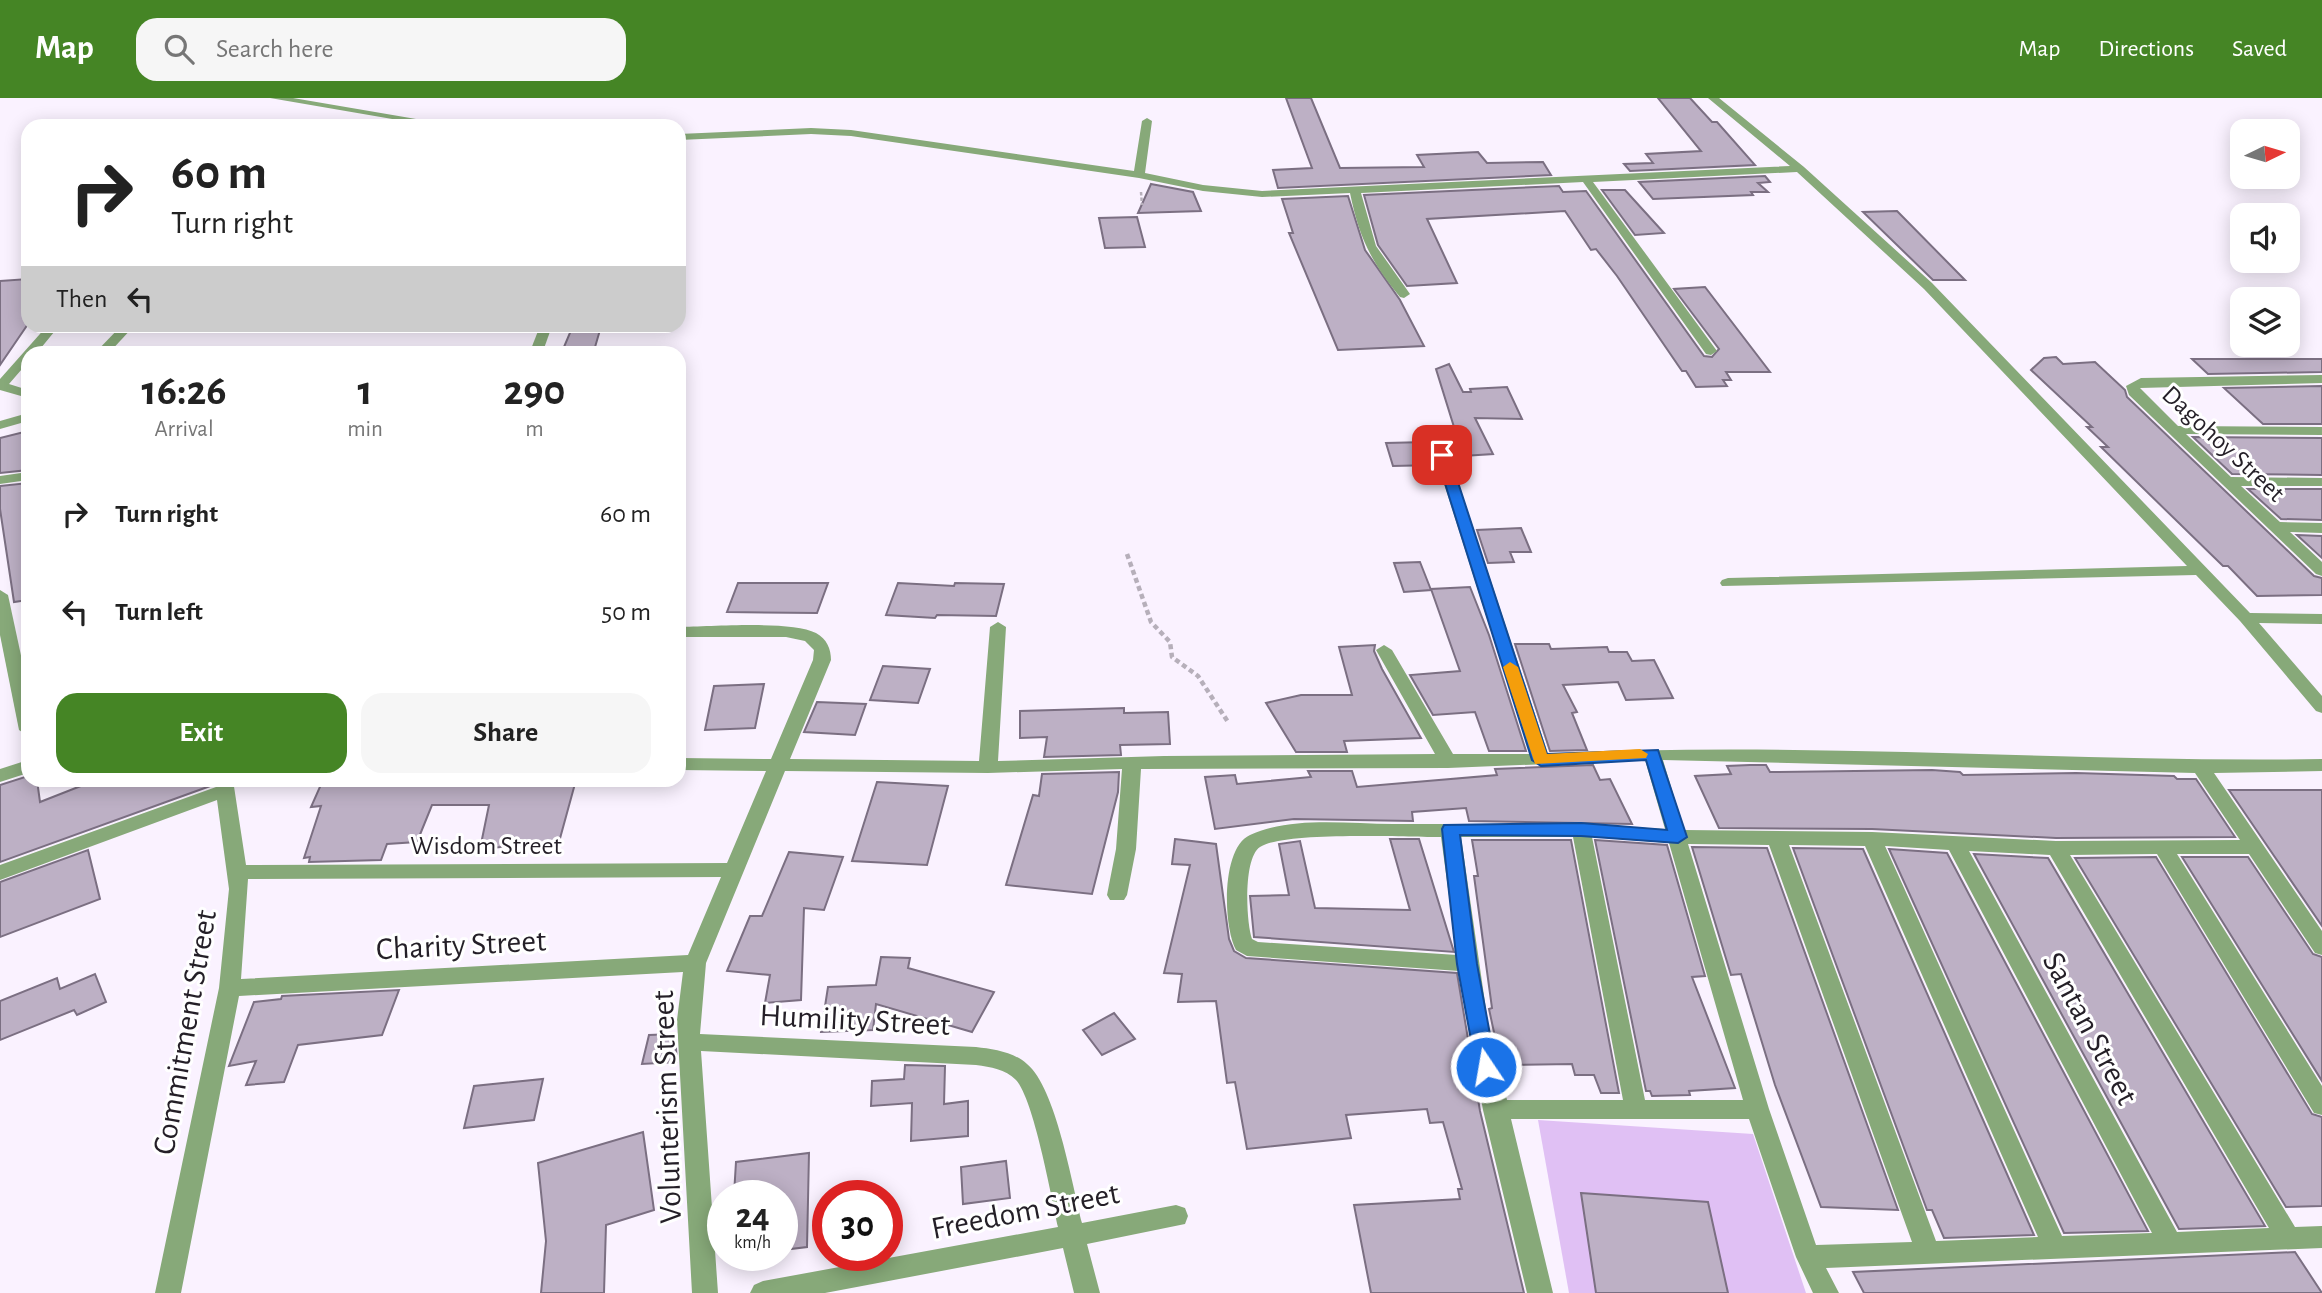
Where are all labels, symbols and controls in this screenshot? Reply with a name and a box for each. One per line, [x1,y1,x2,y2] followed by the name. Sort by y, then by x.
[136,18,626,81] search box
[160,30,198,68] icon: search
[35,32,94,65] text: Map
[216,36,334,62] text: Search here
[2018,37,2060,61] text: Map
[2098,37,2194,61] text: Directions
[2232,37,2287,61] text: Saved
[2230,119,2300,189] north arrow
[2230,119,2300,357] map controls
[56,147,147,238] icon: right
[171,149,267,198] text: 60 m
[2230,203,2300,273] button: sound
[171,207,293,239] text: Turn right
[121,280,159,318] icon: left
[56,286,107,312] text: Then
[2230,287,2300,357] button: layers
[142,370,227,412] text: 16:26
[357,370,373,412] text: 1
[503,370,565,412] text: 290
[2157,381,2290,507] street label: Dagohoy Street
[154,418,214,441] text: Arrival
[347,418,383,441] text: min
[525,418,544,441] text: m
[1412,425,1472,485] pin
[1423,436,1461,474] icon: arrive
[56,495,94,533] icon: right
[115,501,218,527] text: Turn right
[600,501,651,527] text: 60 m
[56,593,94,631] icon: left
[115,599,203,625] text: Turn left
[601,599,651,625] text: 50 m
[56,693,347,773] button: Exit
[361,693,651,773] button: Share
[410,833,562,859] street label: Wisdom Street
[148,907,222,1157] street label: Commitment Street
[375,925,547,965] street label: Charity Street
[2037,947,2144,1110] street label: Santan Street
[647,990,687,1224] street label: Volunterism Street
[759,999,951,1041] street label: Humility Street
[1449,1030,1523,1104] position arrow
[929,1177,1122,1245] street label: Freedom Street
[812,1180,903,1271] speed limit sign: 30
[735,1199,770,1234] text: 24
[734,1234,771,1252] text: km/h

